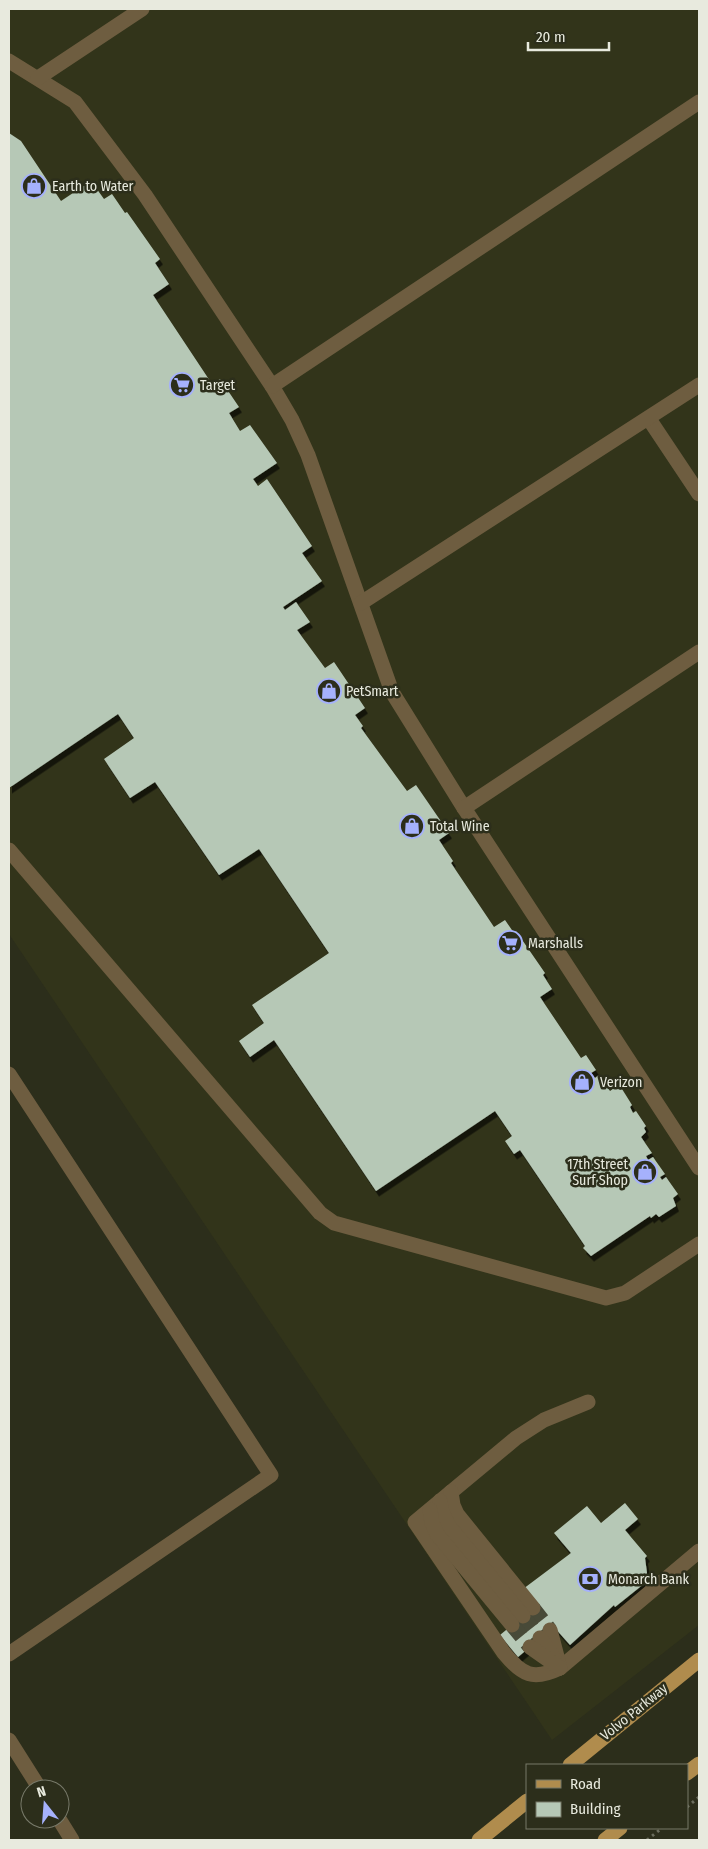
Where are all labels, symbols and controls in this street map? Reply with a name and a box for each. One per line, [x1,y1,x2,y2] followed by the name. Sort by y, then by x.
[528,20,609,52] scale bar
[536,28,566,46] text: 20 m
[21,173,47,199] shop icon: Earth to Water
[52,178,134,195] place label: Earth to Water
[169,372,195,398] supermarket icon: Target
[200,377,236,394] place label: Target
[316,678,342,704] shop icon: PetSmart
[346,683,399,700] place label: PetSmart
[399,813,425,839] shop icon: Total Wine
[430,818,490,835] place label: Total Wine
[497,930,523,956] supermarket icon: Marshalls
[528,935,583,952] place label: Marshalls
[569,1069,595,1095] shop icon: Verizon
[600,1074,642,1091] place label: Verizon
[567,1156,628,1189] place label: 17th Street Surf Shop
[632,1159,658,1185] shop icon: 17th Street Surf Shop
[577,1566,603,1592] bank icon: Monarch Bank
[608,1571,690,1588] place label: Monarch Bank
[597,1679,672,1744] street label: Volvo Parkway
[526,1764,688,1829] legend
[570,1775,601,1793] text: Road
[20,1779,70,1829] north arrow
[35,1783,48,1801] text: N
[570,1800,621,1818] text: Building

